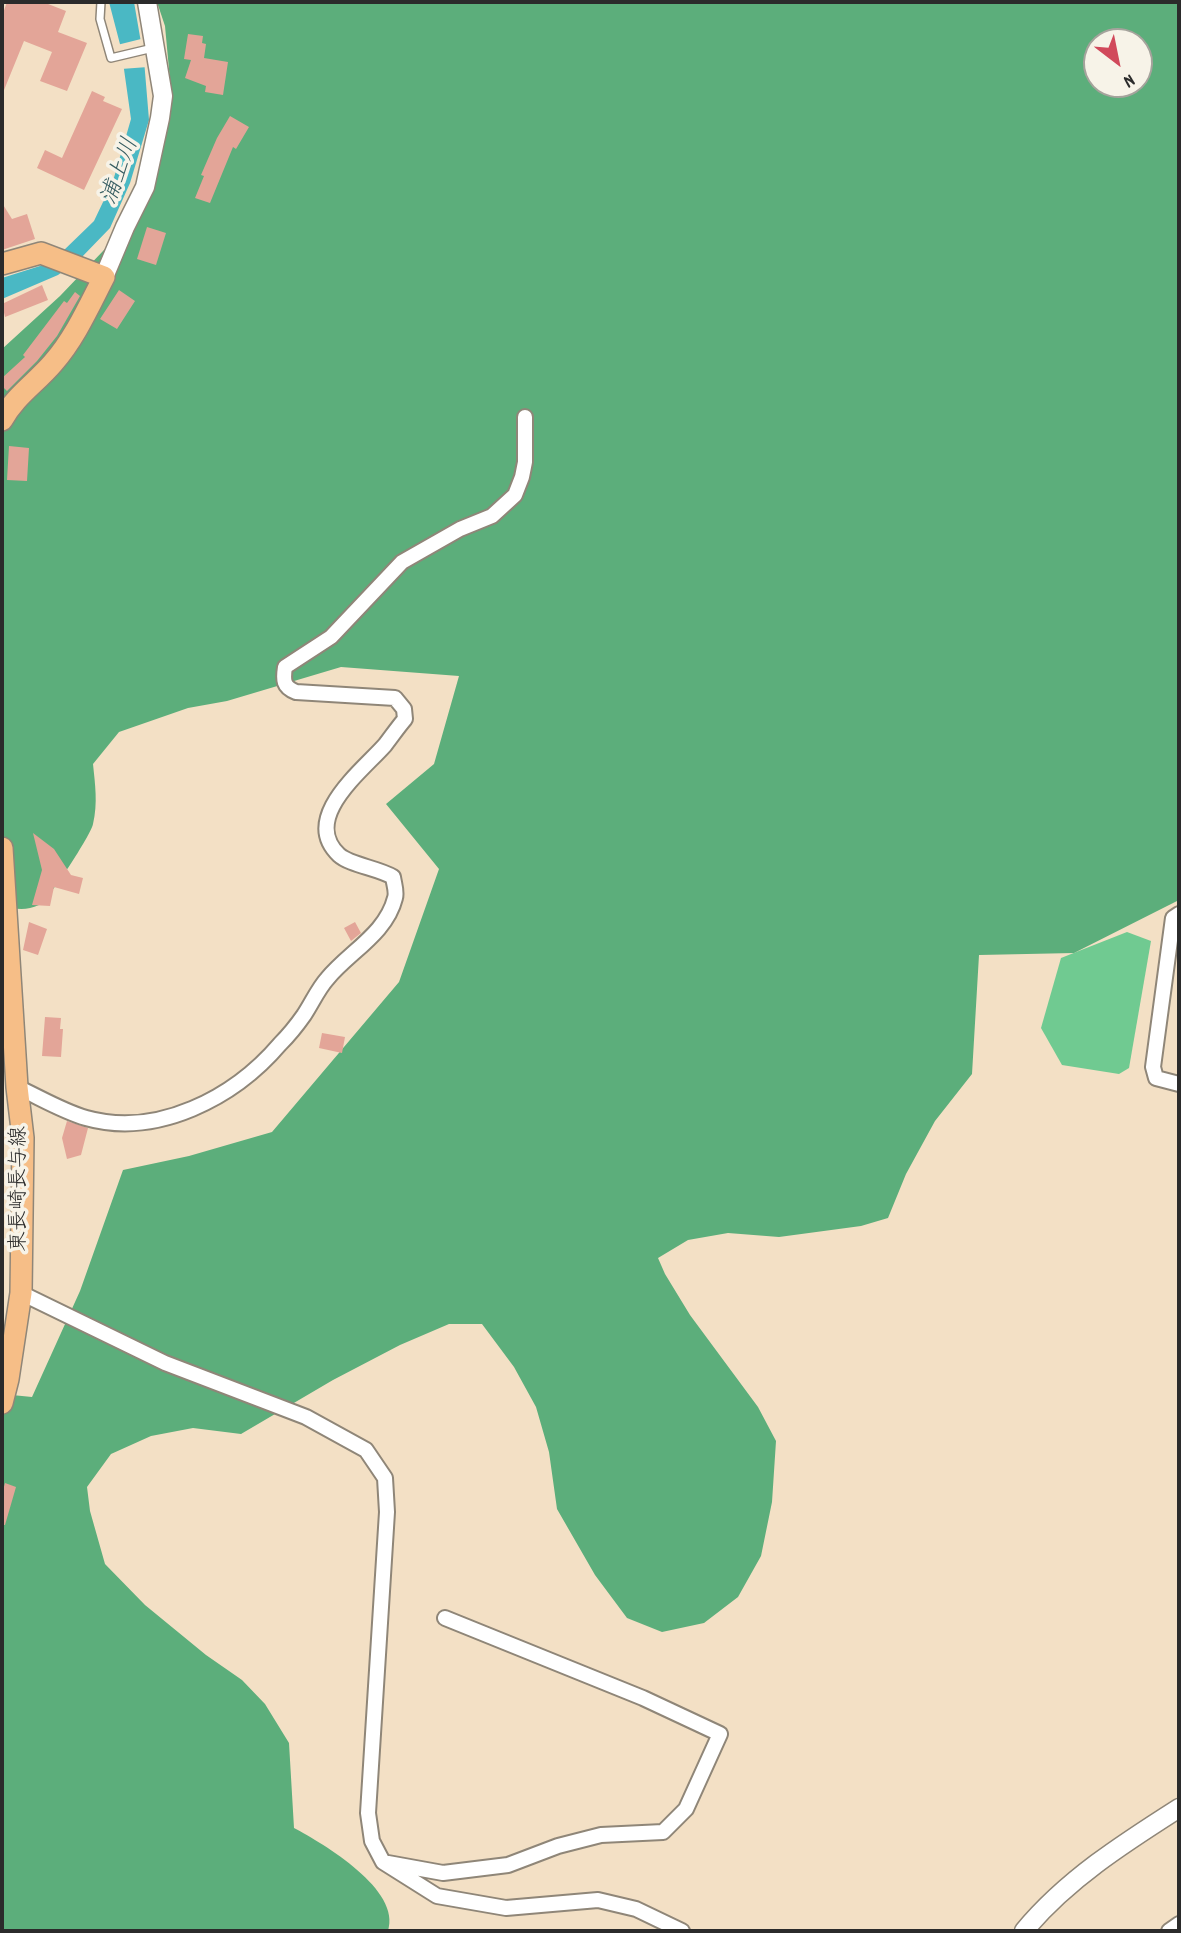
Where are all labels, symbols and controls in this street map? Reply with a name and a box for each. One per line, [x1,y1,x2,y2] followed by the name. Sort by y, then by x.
[1083,28,1153,98] north arrow
[1117,66,1139,93] text: N
[97,135,147,209] water label: 浦上川
[8,1126,34,1252] street label: 東長崎長与線

